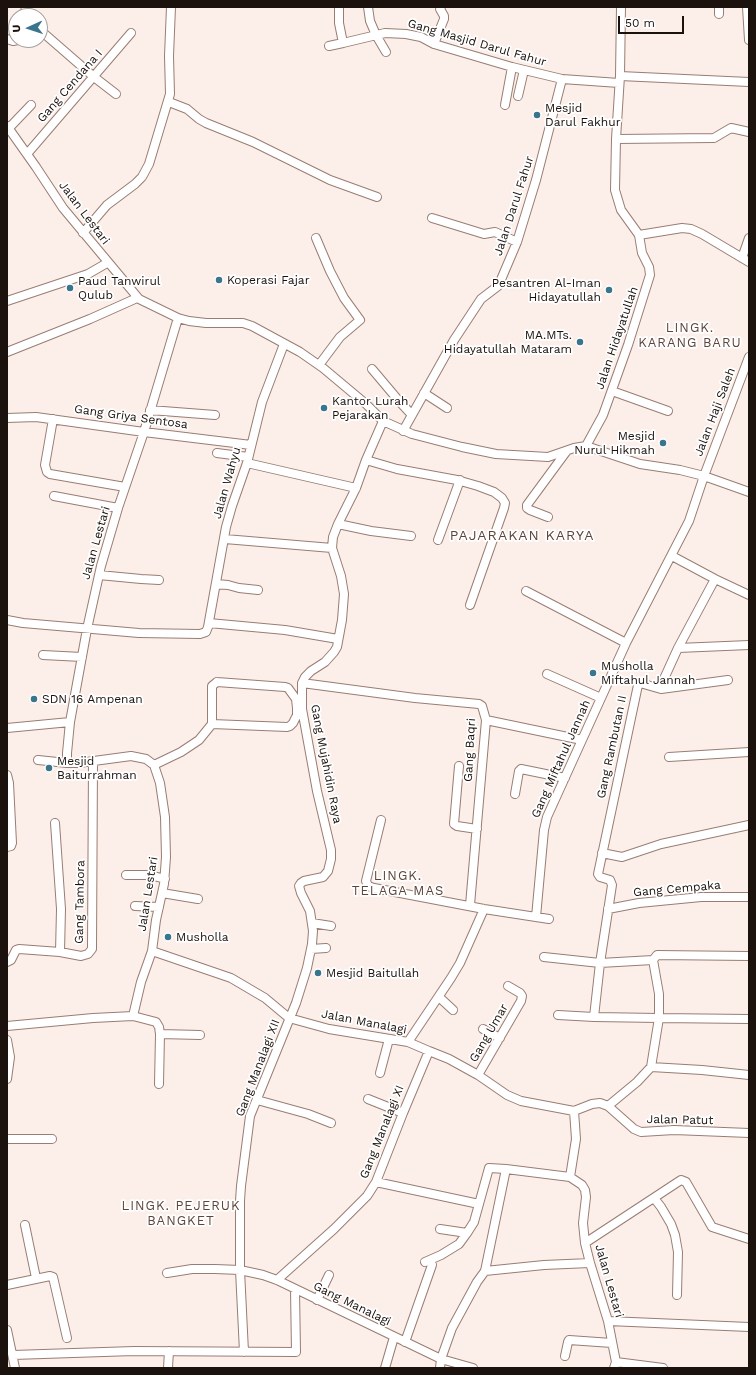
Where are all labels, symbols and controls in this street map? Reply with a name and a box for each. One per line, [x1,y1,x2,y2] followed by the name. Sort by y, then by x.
[8,8,48,48] north arrow
[620,8,686,34] scale bar
[406,16,548,70] street label: Gang Masjid Darul Fahur
[625,16,655,30] text: 50 m
[10,24,23,33] text: U
[34,47,106,125] street label: Gang Cendana I
[545,101,621,129] place label: Mesjid Darul Fakhur
[532,110,542,120] marker: Mesjid Darul Fakhur
[491,154,537,258] street label: Jalan Darul Fahur
[56,179,112,247] street label: Jalan Lestari
[227,273,310,287] place label: Koperasi Fajar
[78,274,160,302] place label: Paud Tanwirul Qulub
[214,275,224,285] marker: Koperasi Fajar
[492,276,601,304] place label: Pesantren Al-Iman Hidayatullah
[65,283,75,293] marker: Paud Tanwirul Qulub
[593,285,641,391] street label: Jalan Hidayatullah
[604,285,614,295] marker: Pesantren Al-Iman Hidayatullah
[638,320,742,351] district label: LINGK. KARANG BARU
[444,328,572,356] place label: MA.MTs. Hidayatullah Mataram
[575,337,585,347] marker: MA.MTs. Hidayatullah Mataram
[691,366,739,458] street label: Jalan Haji Saleh
[332,394,408,422] place label: Kantor Lurah Pejarakan
[73,402,189,432] street label: Gang Griya Sentosa
[319,403,329,413] marker: Kantor Lurah Pejarakan
[574,429,655,457] place label: Mesjid Nurul Hikmah
[658,438,668,448] marker: Mesjid Nurul Hikmah
[210,445,244,521] street label: Jalan Wahyu
[79,505,113,581] street label: Jalan Lestari
[450,528,594,544] district label: PAJARAKAN KARYA
[601,659,695,687] place label: Musholla Miftahul Jannah
[588,668,598,678] marker: Musholla Miftahul Jannah
[42,692,143,706] place label: SDN 16 Ampenan
[29,694,39,704] marker: SDN 16 Ampenan
[594,694,630,800] street label: Gang Rambutan II
[528,698,594,820] street label: Gang Miftahul Jannah
[307,703,345,825] street label: Gang Mujahidin Raya
[461,718,479,782] street label: Gang Baqri
[57,754,137,782] place label: Mesjid Baiturrahman
[44,763,54,773] marker: Mesjid Baiturrahman
[135,856,161,932] street label: Jalan Lestari
[72,860,88,944] street label: Gang Tambora
[352,868,444,899] district label: LINGK. TELAGA MAS
[633,878,721,900] street label: Gang Cempaka
[176,930,229,944] place label: Musholla
[163,932,173,942] marker: Musholla
[326,966,419,980] place label: Mesjid Baitullah
[313,968,323,978] marker: Mesjid Baitullah
[467,1001,511,1065] street label: Gang Umar
[320,1007,408,1037] street label: Jalan Manalagi
[233,1017,283,1119] street label: Gang Manalagi XII
[357,1083,407,1181] street label: Gang Manalagi XI
[647,1112,713,1128] street label: Jalan Patut
[121,1198,241,1229] district label: LINGK. PEJERUK BANGKET
[592,1243,626,1319] street label: Jalan Lestari
[311,1279,393,1329] street label: Gang Manalagi

